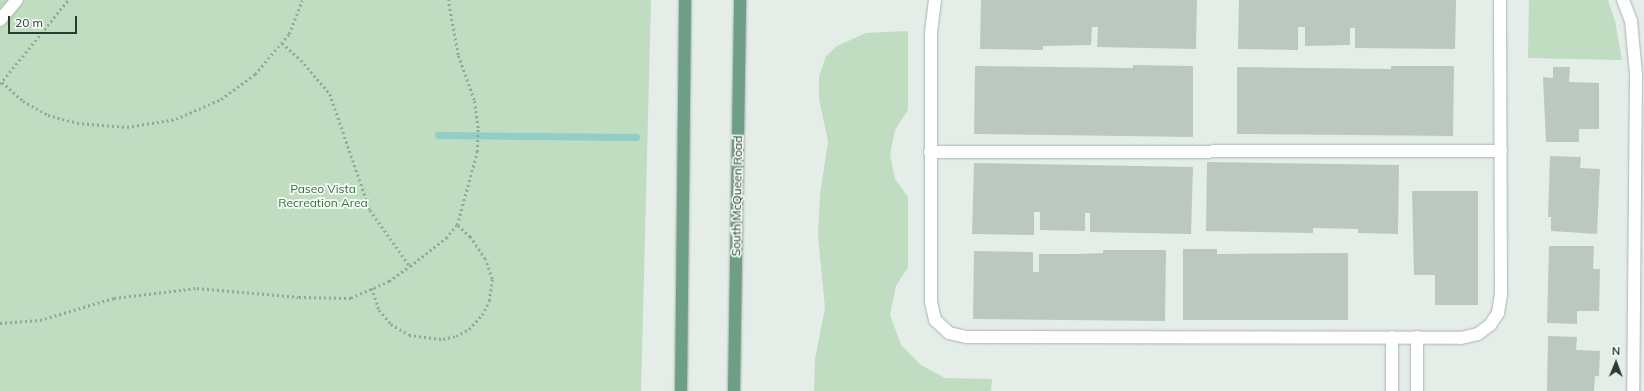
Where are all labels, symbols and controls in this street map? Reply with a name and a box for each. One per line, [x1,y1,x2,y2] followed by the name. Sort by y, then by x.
[10,8,79,34] scale bar
[15,15,43,30] text: 20 m
[729,136,745,256] street label: South McQueen Road
[278,182,368,210] park label: Paseo Vista Recreation Area
[1596,343,1636,383] north arrow
[1612,344,1620,358] text: N

